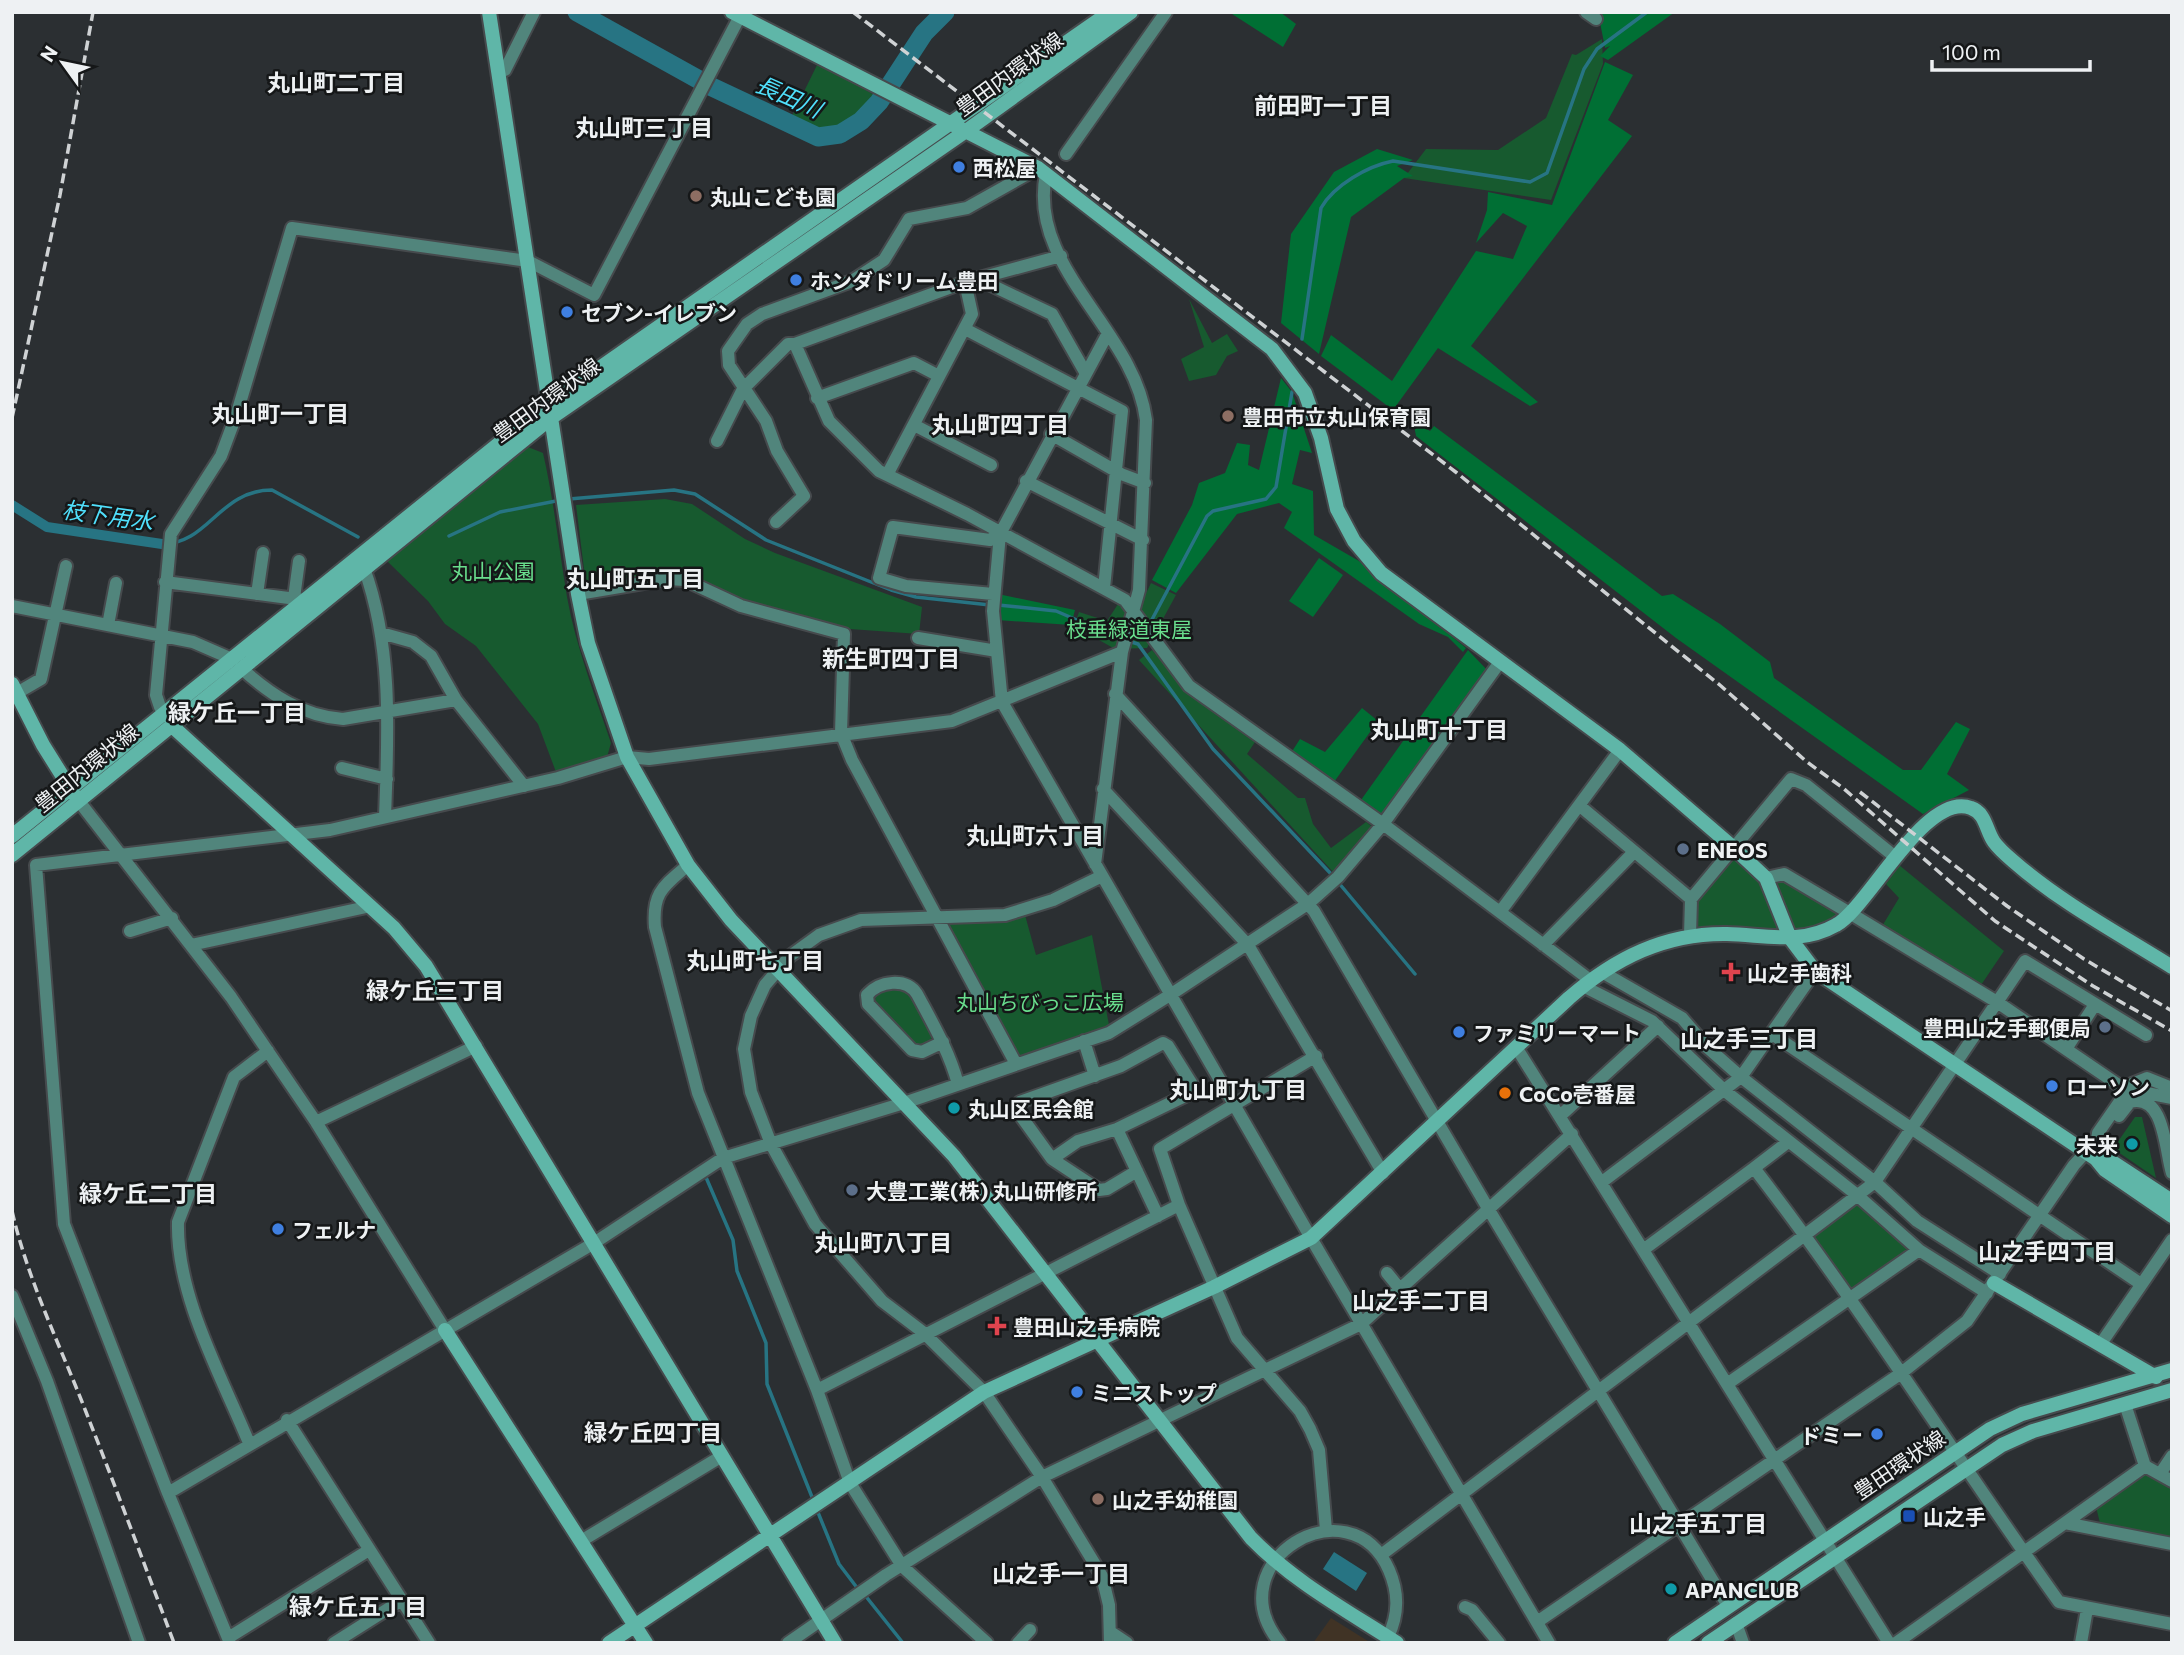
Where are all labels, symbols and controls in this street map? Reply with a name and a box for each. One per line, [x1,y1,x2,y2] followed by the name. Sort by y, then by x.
[951,26,1067,120] street label: 豊田内環状線
[28,28,98,98] north arrow
[1932,28,2090,72] scale bar
[1942,39,2001,64] text: 100 m
[35,41,62,66] text: N
[267,68,405,96] district label: 丸山町二丁目
[752,69,829,124] water label: 長田川
[1254,91,1392,119] district label: 前田町一丁目
[575,113,713,141] district label: 丸山町三丁目
[973,155,1036,180] place label: 西松屋
[951,159,967,175] marker: 西松屋
[710,184,836,209] place label: 丸山こども園
[688,188,704,204] marker: 丸山こども園
[810,268,998,293] place label: ホンダドリーム豊田
[788,272,804,288] marker: ホンダドリーム豊田
[581,300,737,325] place label: セブン-イレブン
[559,304,575,320] marker: セブン-イレブン
[488,352,604,446] street label: 豊田内環状線
[211,399,349,427] district label: 丸山町一丁目
[1242,404,1431,429] place label: 豊田市立丸山保育園
[1220,408,1236,424] marker: 豊田市立丸山保育園
[931,410,1069,438] district label: 丸山町四丁目
[60,495,158,536] water label: 枝下用水
[451,558,535,583] park label: 丸山公園
[566,564,704,592] district label: 丸山町五丁目
[1066,616,1192,641] park label: 枝垂緑道東屋
[822,644,960,672] district label: 新生町四丁目
[168,698,306,726] district label: 緑ケ丘一丁目
[1370,715,1508,743] district label: 丸山町十丁目
[29,718,143,816] street label: 豊田内環状線
[966,821,1104,849] district label: 丸山町六丁目
[1697,837,1768,862] place label: ENEOS
[1675,841,1691,857] marker: ENEOS
[686,946,824,974] district label: 丸山町七丁目
[1747,960,1852,985] place label: 山之手歯科
[1721,962,1741,982] marker: 山之手歯科
[366,976,504,1004] district label: 緑ケ丘三丁目
[956,989,1124,1014] park label: 丸山ちびっこ広場
[1923,1015,2091,1040] place label: 豊田山之手郵便局
[2097,1019,2113,1035] marker: 豊田山之手郵便局
[1473,1020,1641,1045] place label: ファミリーマート
[1451,1024,1467,1040] marker: ファミリーマート
[1680,1024,1818,1052] district label: 山之手三丁目
[2066,1074,2150,1099] place label: ローソン
[1169,1075,1307,1103] district label: 丸山町九丁目
[2044,1078,2060,1094] marker: ローソン
[1519,1081,1636,1106] place label: CoCo壱番屋
[1497,1085,1513,1101] marker: CoCo壱番屋
[968,1096,1094,1121] place label: 丸山区民会館
[946,1100,962,1116] marker: 丸山区民会館
[2076,1132,2118,1157] place label: 未来
[2124,1136,2140,1152] marker: 未来
[866,1178,1097,1203] place label: 大豊工業(株) 丸山研修所
[79,1179,217,1207] district label: 緑ケ丘二丁目
[844,1182,860,1198] marker: 大豊工業(株) 丸山研修所
[292,1217,376,1242] place label: フェルナ
[270,1221,286,1237] marker: フェルナ
[814,1228,952,1256] district label: 丸山町八丁目
[1978,1237,2116,1265] district label: 山之手四丁目
[1352,1286,1490,1314] district label: 山之手二丁目
[1013,1314,1160,1339] place label: 豊田山之手病院
[987,1316,1007,1336] marker: 豊田山之手病院
[1091,1380,1217,1405] place label: ミニストップ
[1069,1384,1085,1400] marker: ミニストップ
[584,1418,722,1446] district label: 緑ケ丘四丁目
[1800,1422,1863,1447] place label: ドミー
[1848,1424,1950,1504] street label: 豊田環状線
[1869,1426,1885,1442] marker: ドミー
[1112,1487,1238,1512] place label: 山之手幼稚園
[1090,1491,1106,1507] marker: 山之手幼稚園
[1923,1504,1986,1529] place label: 山之手
[1901,1508,1917,1524] marker: 山之手
[1629,1509,1767,1537] district label: 山之手五丁目
[992,1559,1130,1587] district label: 山之手一丁目
[1685,1577,1799,1602] place label: APANCLUB
[1663,1581,1679,1597] marker: APANCLUB
[289,1592,427,1620] district label: 緑ケ丘五丁目

